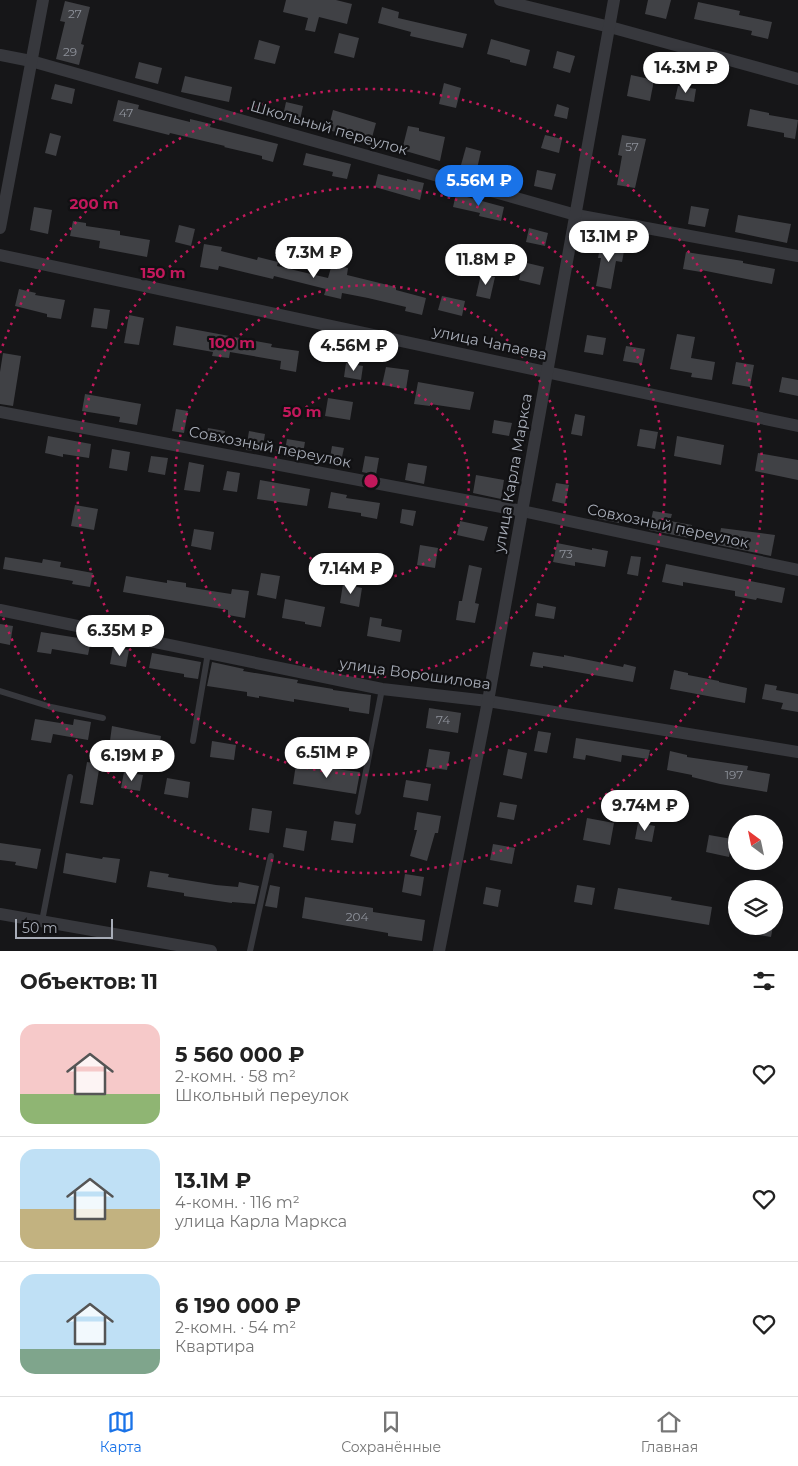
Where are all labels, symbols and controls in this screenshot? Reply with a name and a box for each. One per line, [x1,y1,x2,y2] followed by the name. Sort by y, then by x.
[68,6,82,21] house number: 27
[63,44,77,59] house number: 29
[640,52,732,94] pin: 14.3M ₽
[654,58,718,77] text: 14.3M ₽
[248,96,410,159] street label: Школьный переулок
[119,105,133,120] house number: 47
[625,139,639,154] house number: 57
[433,164,525,207] pin: 5.56M ₽
[446,171,512,190] text: 5.56M ₽
[69,194,119,213] text: 200 m
[563,220,655,263] pin: 13.1M ₽
[580,227,638,246] text: 13.1M ₽
[273,236,355,279] pin: 7.3M ₽
[286,243,342,262] text: 7.3M ₽
[440,244,532,286] pin: 11.8M ₽
[456,250,516,269] text: 11.8M ₽
[141,263,185,282] text: 150 m
[430,321,549,364] street label: улица Чапаева
[308,330,400,372] pin: 4.56M ₽
[209,333,255,352] text: 100 m
[320,336,388,355] text: 4.56M ₽
[489,392,536,555] street label: улица Карла Маркса
[282,402,322,421] text: 50 m
[187,421,353,472] street label: Совхозный переулок
[362,472,380,490] centre of rings
[585,499,751,552] street label: Совхозный переулок
[559,546,573,561] house number: 73
[305,552,397,595] pin: 7.14M ₽
[320,559,382,578] text: 7.14M ₽
[74,614,166,657] pin: 6.35M ₽
[87,621,153,640] text: 6.35M ₽
[337,653,492,694] street label: улица Ворошилова
[436,712,450,727] house number: 74
[281,736,373,779] pin: 6.51M ₽
[86,740,178,782] pin: 6.19M ₽
[296,743,358,762] text: 6.51M ₽
[101,746,163,765] text: 6.19M ₽
[725,767,743,782] house number: 197
[599,790,691,832] pin: 9.74M ₽
[612,796,678,815] text: 9.74M ₽
[728,815,782,870] north arrow
[728,815,783,935] map controls
[728,880,783,935] button: layers
[346,909,368,924] house number: 204
[15,916,112,939] scale bar
[22,919,58,937] text: 50 m
[750,967,778,995] icon: filters
[20,969,158,994] text: Объектов: 11
[175,1042,305,1067] text: 5 560 000 ₽
[60,1044,120,1104] icon: home
[750,1060,778,1088] icon: heart
[175,1067,296,1086] text: 2-комн. · 58 m²
[175,1086,349,1105] text: Школьный переулок
[175,1168,251,1193] text: 13.1M ₽
[60,1169,120,1229] icon: home
[750,1185,778,1213] icon: heart
[175,1193,300,1212] text: 4-комн. · 116 m²
[175,1212,347,1231] text: улица Карла Маркса
[175,1293,301,1318] text: 6 190 000 ₽
[60,1294,120,1354] icon: home
[750,1310,778,1338] icon: heart
[175,1318,296,1337] text: 2-комн. · 54 m²
[175,1337,255,1356] text: Квартира
[100,1408,142,1456] tab: Карта
[341,1408,441,1456] tab: Сохранённые
[641,1408,698,1456] tab: Главная

